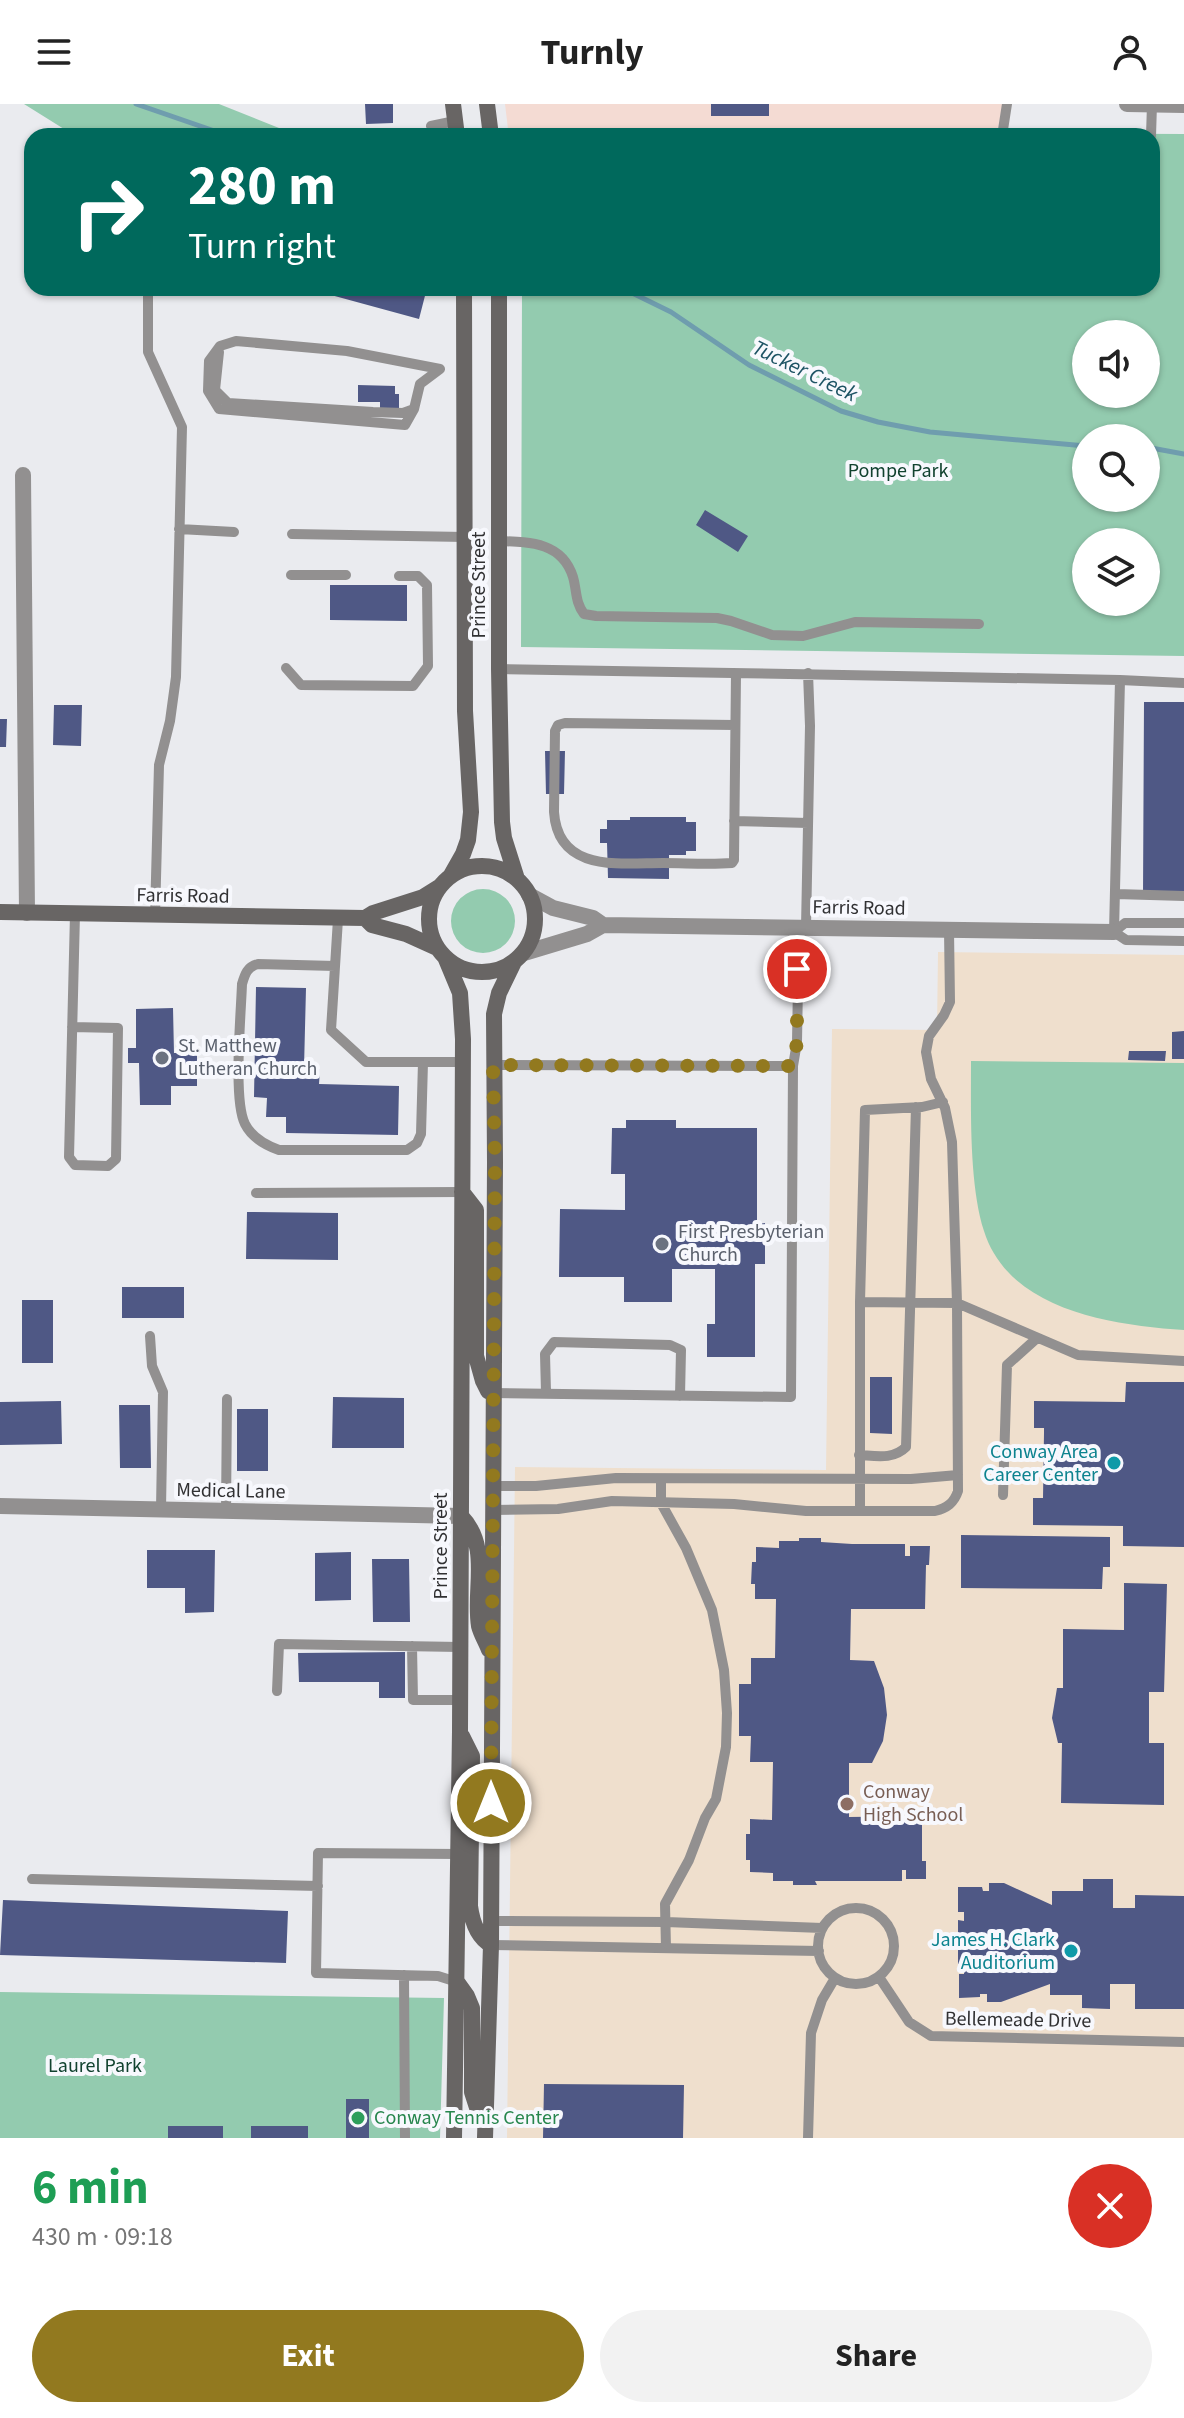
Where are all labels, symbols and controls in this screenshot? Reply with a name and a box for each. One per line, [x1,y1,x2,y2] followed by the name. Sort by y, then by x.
[541,27,643,78] text: Turnly
[32,30,76,74] icon: menu
[1108,30,1152,74] icon: person
[188,147,336,226] text: 280 m
[56,160,160,264] icon: right
[188,221,336,272] text: Turn right
[1072,320,1160,616] map controls
[1072,320,1160,408] button: sound
[747,332,864,411] water label: Tucker Creek
[1072,424,1160,512] button: search
[848,457,948,485] park label: Pompe Park
[1072,528,1160,616] button: layers
[465,531,493,638] street label: Prince Street
[136,881,230,911] street label: Farris Road
[812,893,906,923] street label: Farris Road
[763,935,831,1003] pin
[775,947,819,991] icon: arrive
[178,1032,317,1083] place label: St. Matthew Lutheran Church
[153,1049,171,1067] marker: St. Matthew Lutheran Church
[678,1218,824,1269] place label: First Presbyterian Church
[653,1235,671,1253] marker: First Presbyterian Church
[983,1438,1098,1489] place label: Conway Area Career Center
[1105,1454,1123,1472] marker: Conway Area Career Center
[176,1476,286,1506] street label: Medical Lane
[427,1492,455,1599] street label: Prince Street
[449,1761,533,1845] position arrow
[863,1778,963,1829] place label: Conway High School
[838,1795,856,1813] marker: Conway High School
[931,1926,1055,1977] place label: James H. Clark Auditorium
[1062,1942,1080,1960] marker: James H. Clark Auditorium
[945,2005,1092,2035] street label: Bellemeade Drive
[48,2052,142,2080] park label: Laurel Park
[374,2104,559,2132] place label: Conway Tennis Center
[349,2109,367,2127] marker: Conway Tennis Center
[32,2154,149,2222] text: 6 min
[1068,2164,1152,2248] button: close
[32,2218,173,2255] text: 430 m · 09:18
[32,2310,584,2402] button: Exit
[600,2310,1152,2402] button: Share

